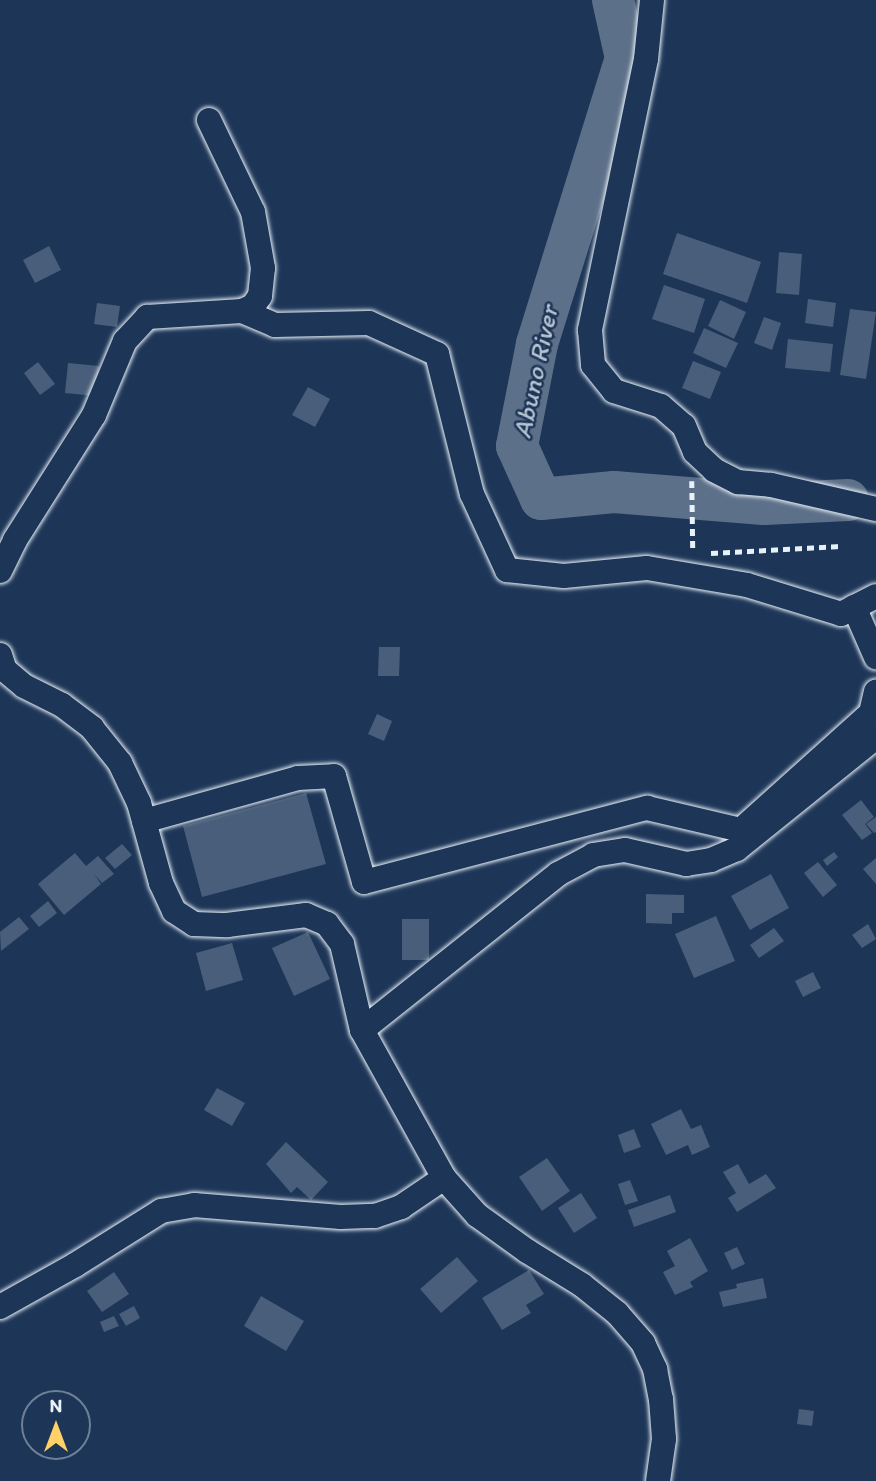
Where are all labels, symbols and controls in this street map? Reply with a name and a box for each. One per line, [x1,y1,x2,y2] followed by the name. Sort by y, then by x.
[507,303,565,441] water label: Abuno River
[21,1390,91,1460] north arrow
[50,1394,62,1417] text: N

